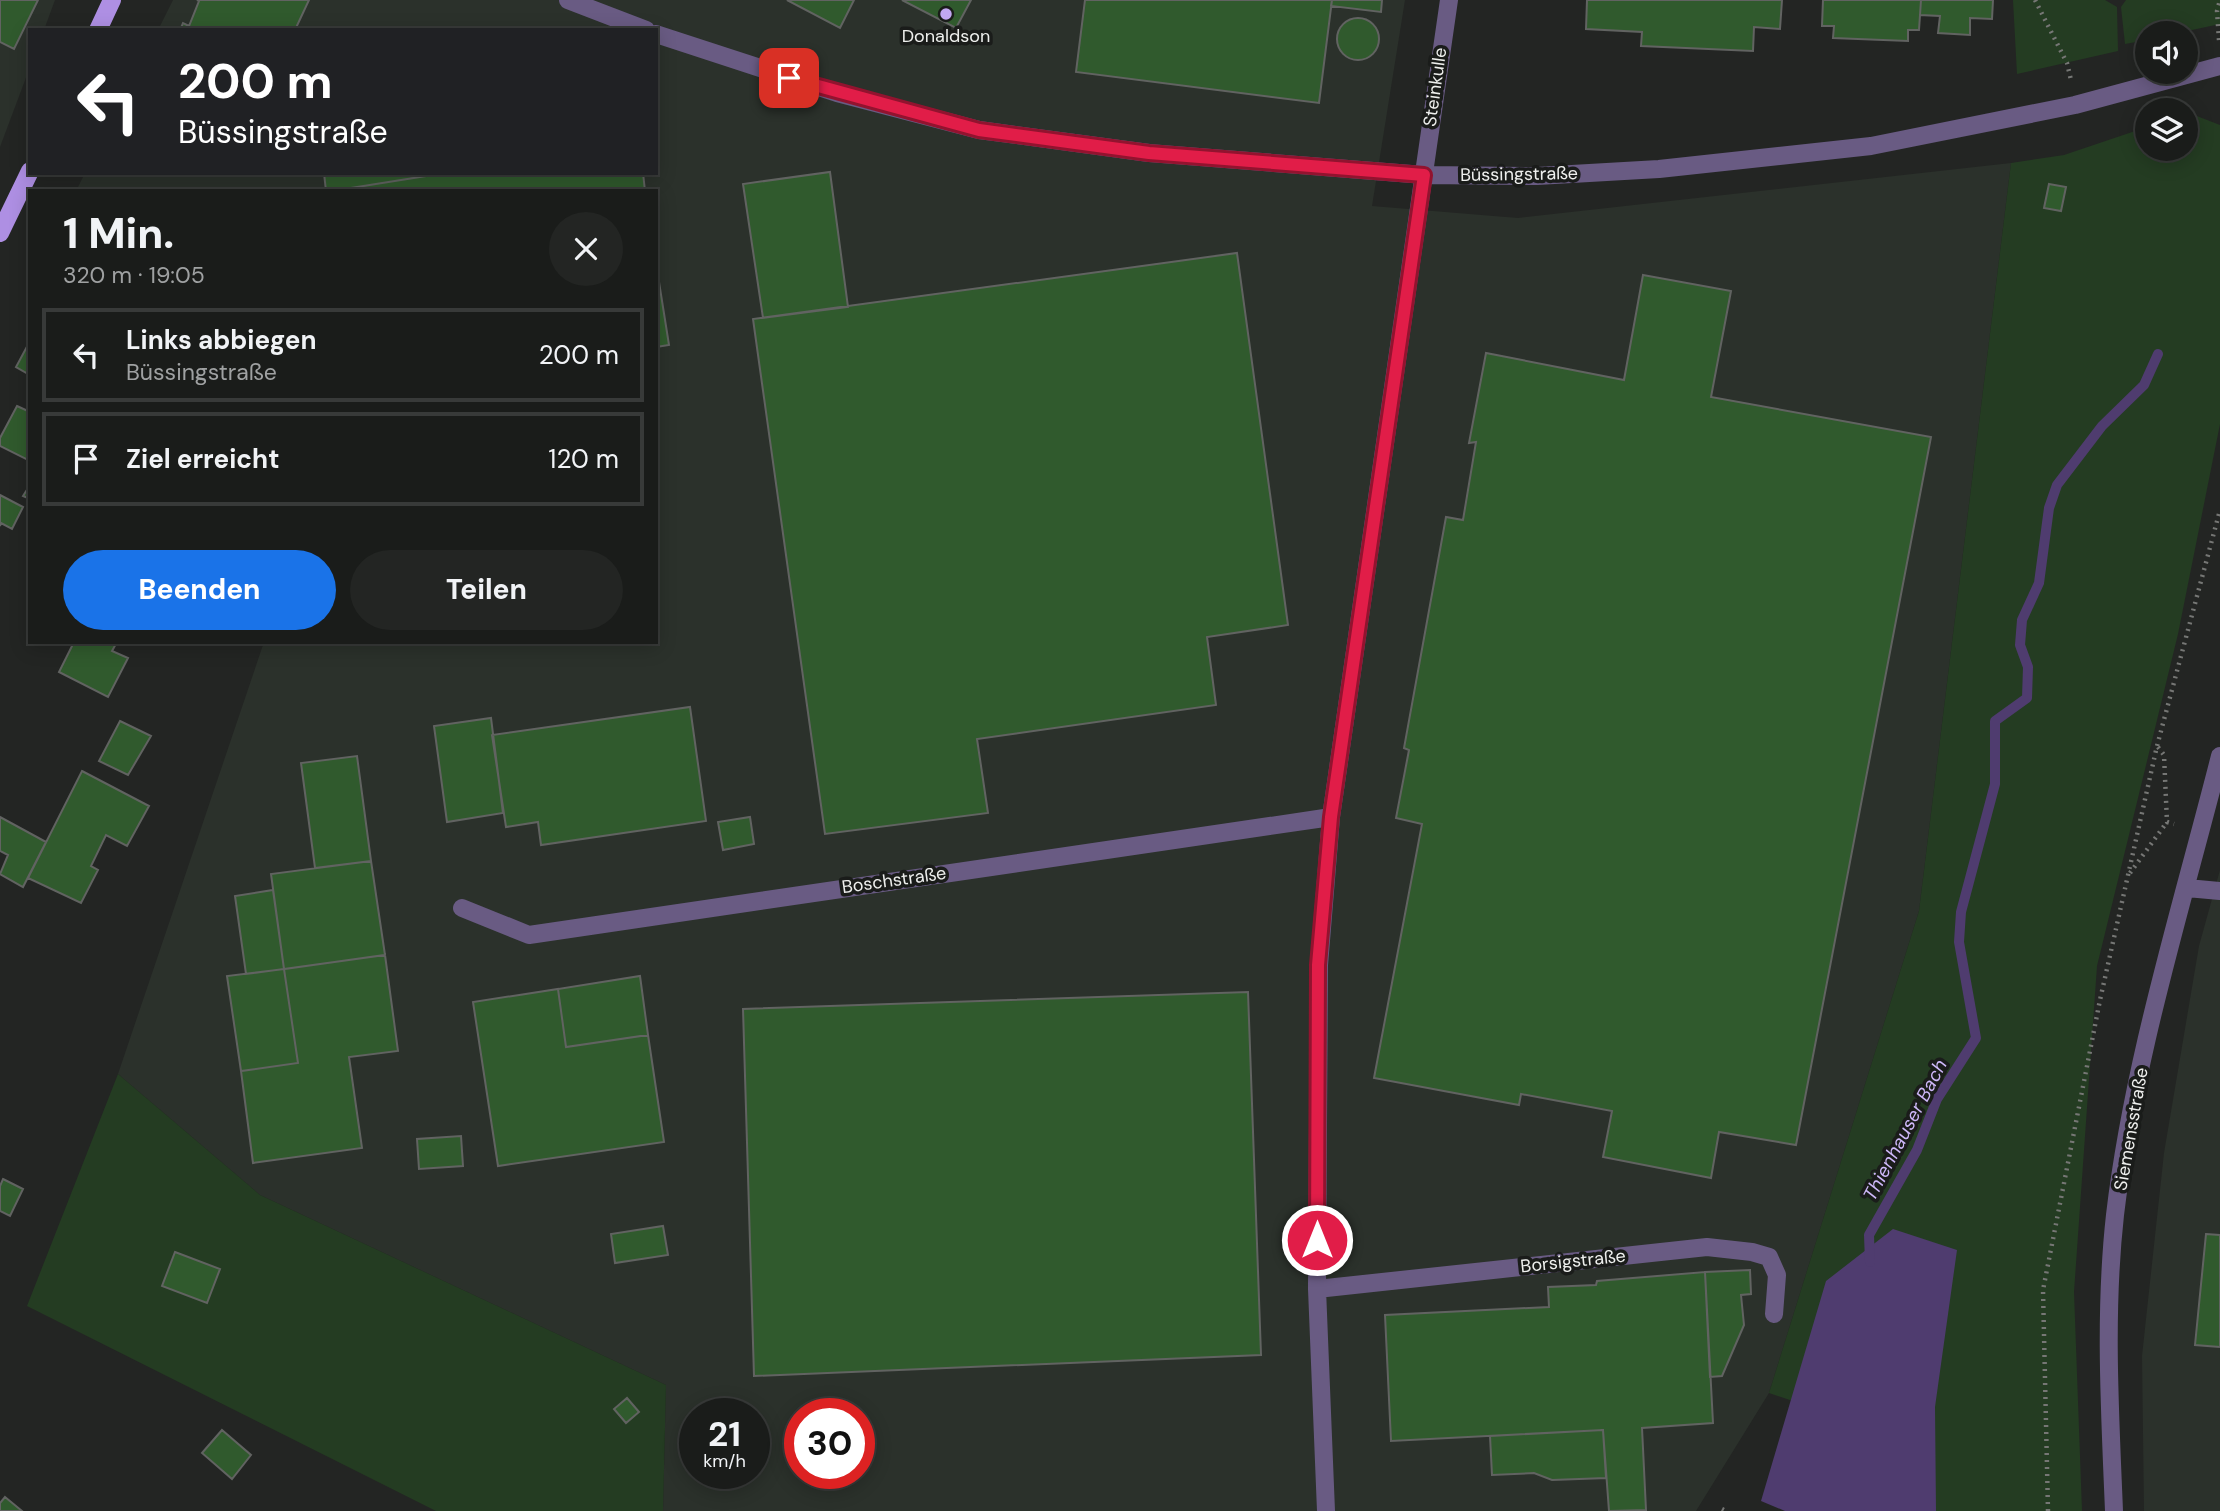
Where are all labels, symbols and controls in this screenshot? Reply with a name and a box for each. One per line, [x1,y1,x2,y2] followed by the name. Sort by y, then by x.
[938,6,954,22] marker: Donaldson
[2135,21,2198,161] map controls
[2135,21,2198,84] button: sound
[902,24,990,48] place label: Donaldson
[1418,46,1452,128] street label: Steinkulle
[759,48,819,108] pin
[178,49,333,113] text: 200 m
[63,56,154,147] icon: left
[770,59,808,97] icon: arrive
[2135,98,2198,161] button: layers
[178,111,388,153] text: Büssingstraße
[1460,161,1578,187] street label: Büssingstraße
[63,206,174,261] text: 1 Min.
[549,212,623,286] button: close
[63,260,205,290] text: 320 m · 19:05
[126,323,316,357] text: Links abbiegen
[67,336,105,374] icon: left
[539,338,619,372] text: 200 m
[126,357,277,387] text: Büssingstraße
[67,440,105,478] icon: arrive
[126,442,279,476] text: Ziel erreicht
[548,442,619,476] text: 120 m
[63,550,336,630] button: Beenden
[350,550,623,630] button: Teilen
[840,861,948,899] street label: Boschstraße
[1857,1055,1953,1205] water label: Thienhauser Bach
[2108,1066,2154,1192] street label: Siemensstraße
[1280,1203,1354,1277] position arrow
[1519,1244,1627,1278] street label: Borsigstraße
[784,1398,875,1489] speed limit sign: 30
[708,1411,741,1457] text: 21
[703,1449,746,1473] text: km/h

